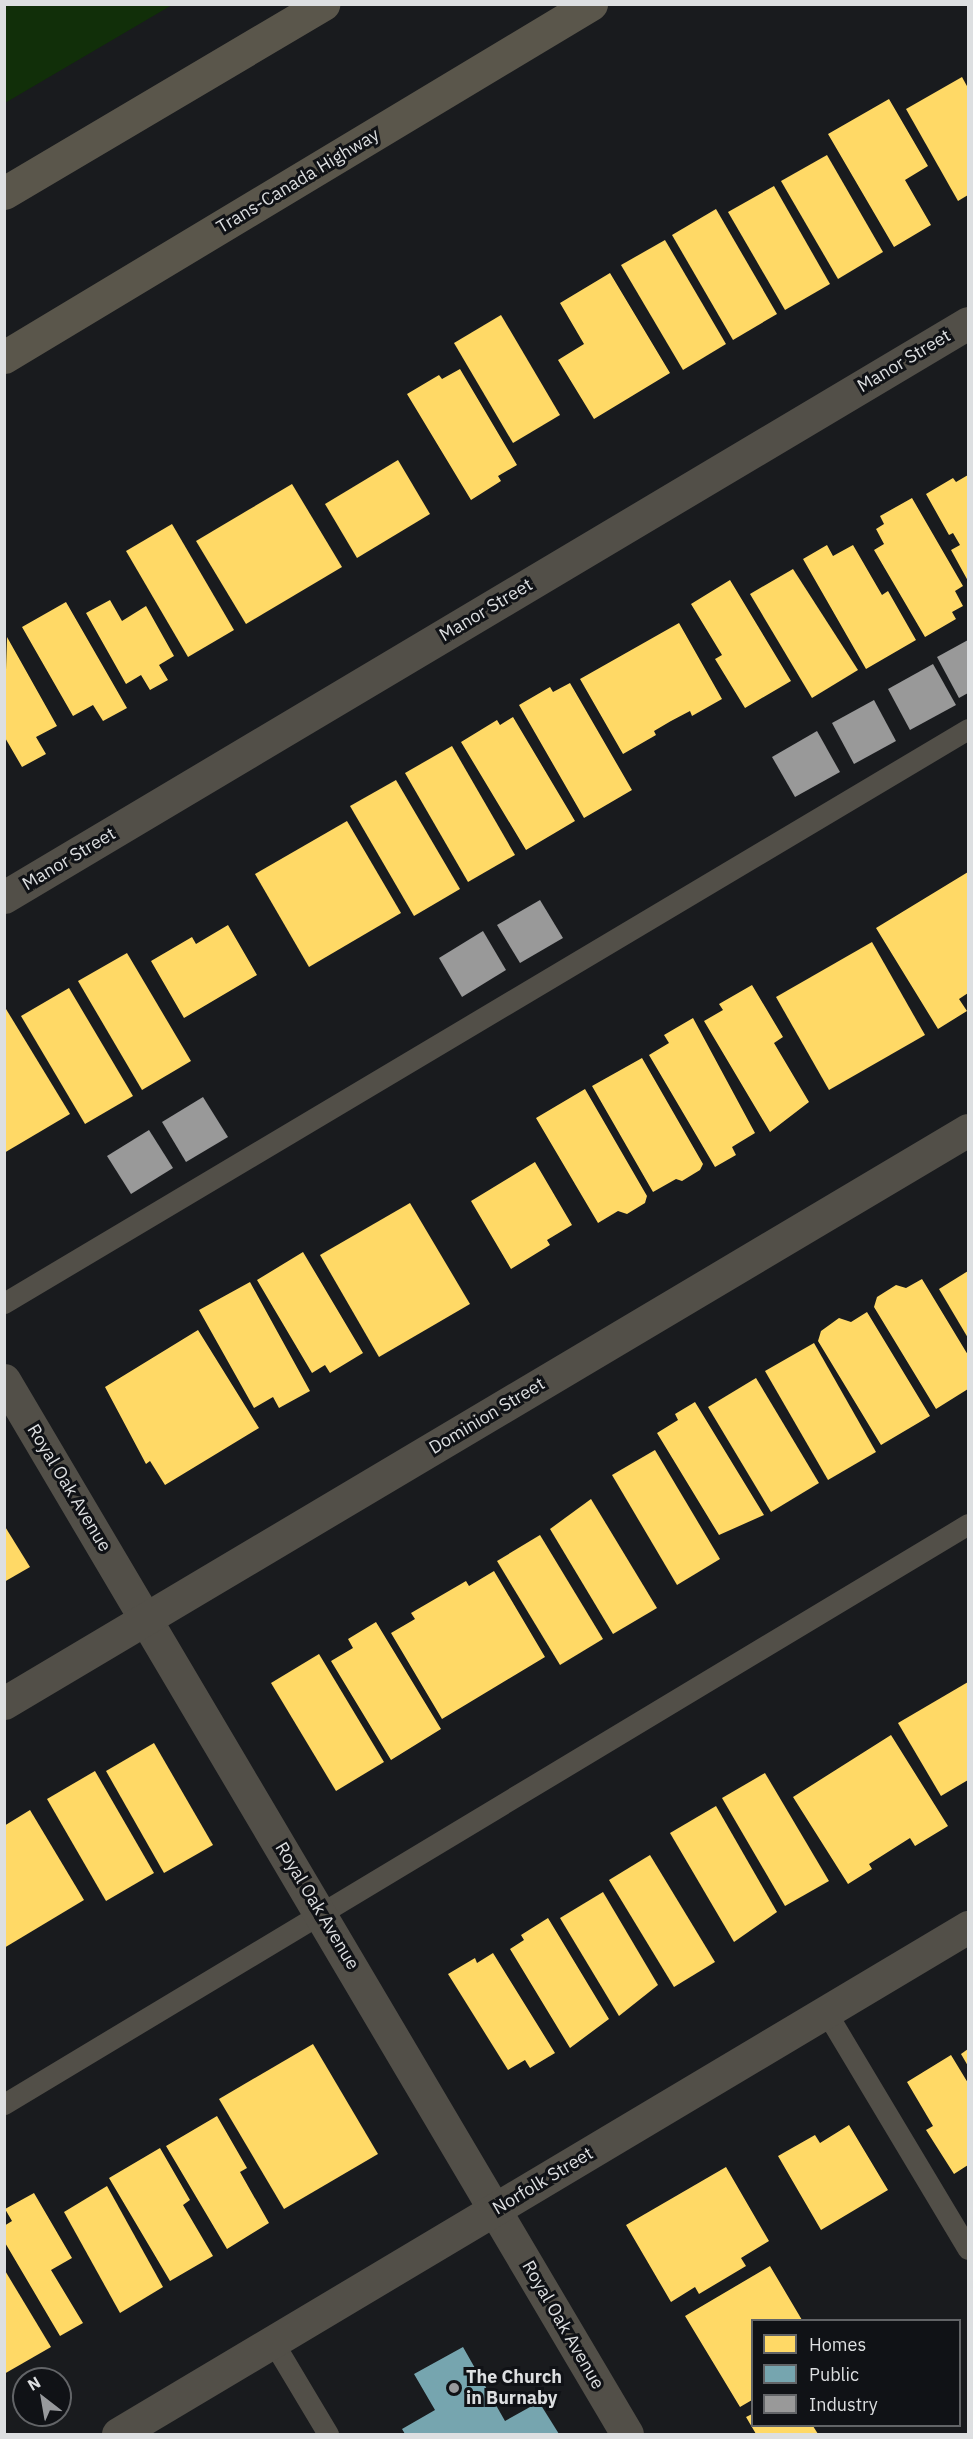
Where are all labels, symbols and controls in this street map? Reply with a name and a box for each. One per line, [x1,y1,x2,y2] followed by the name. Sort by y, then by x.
[213,124,383,238] street label: Trans-Canada Highway
[854,325,954,397] street label: Manor Street
[436,574,536,646] street label: Manor Street
[19,823,119,895] street label: Manor Street
[425,1373,549,1459] street label: Dominion Street
[22,1420,116,1556] street label: Royal Oak Avenue
[270,1838,364,1974] street label: Royal Oak Avenue
[489,2143,597,2219] street label: Norfolk Street
[517,2257,609,2393] street label: Royal Oak Avenue
[751,2319,961,2427] legend
[809,2333,866,2356] text: Homes
[809,2363,859,2386] text: Public
[12,2367,72,2427] north arrow
[466,2367,562,2410] place label: The Church in Burnaby
[24,2372,44,2395] text: N
[447,2381,461,2395] marker: The Church in Burnaby
[809,2393,878,2416] text: Industry

